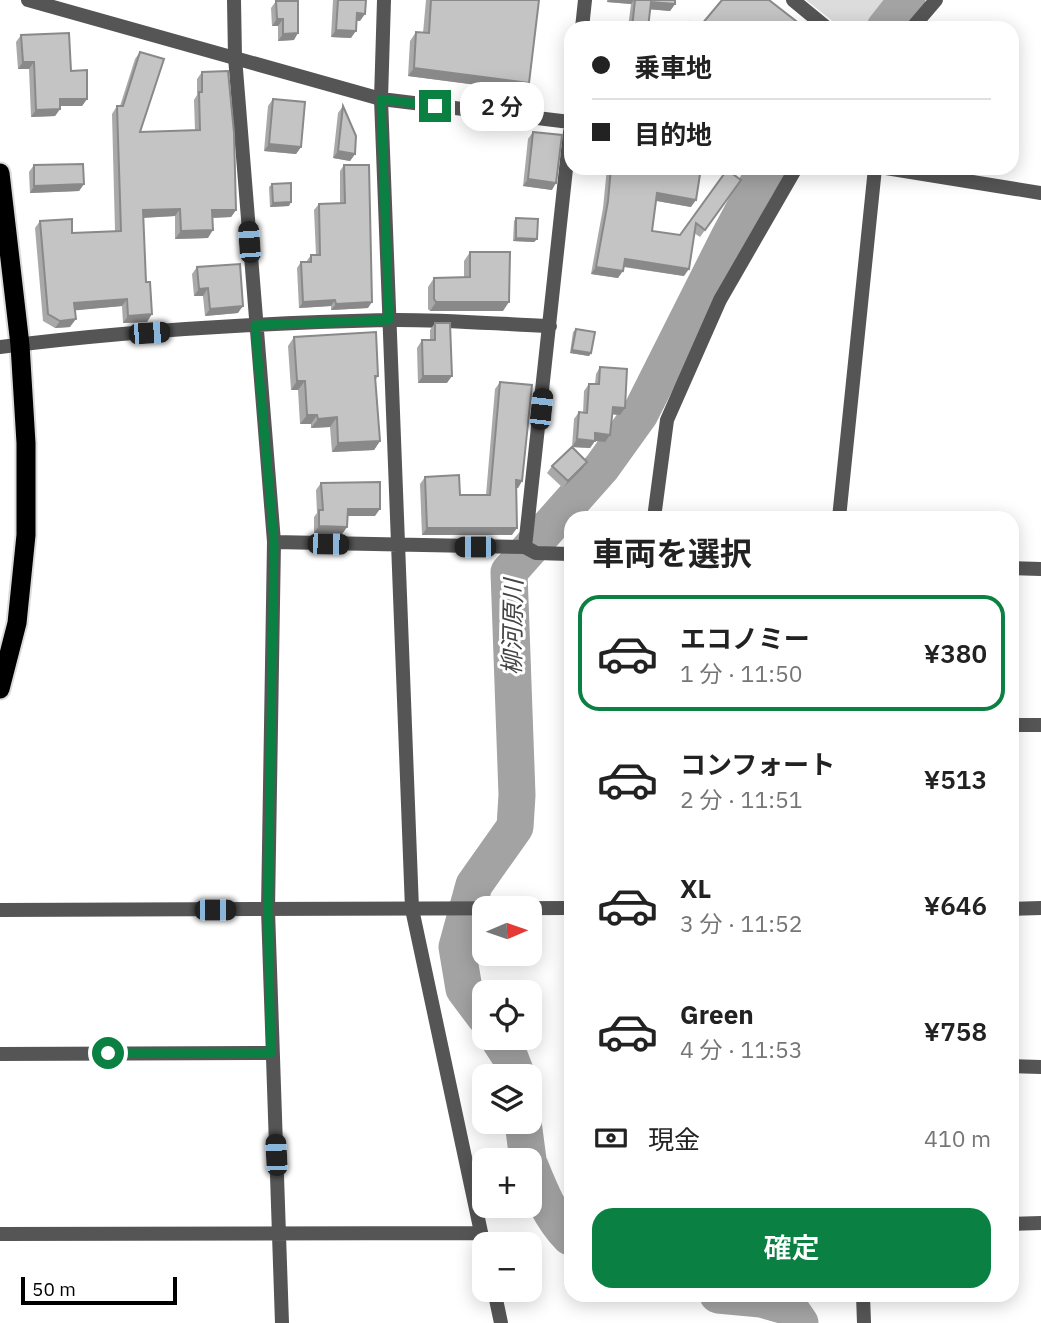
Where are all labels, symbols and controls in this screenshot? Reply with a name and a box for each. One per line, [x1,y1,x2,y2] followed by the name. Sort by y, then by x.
[634,50,712,84] text: 乗車地
[460,82,544,130] callout: 2 分
[419,90,451,122] route end
[481,91,523,121] text: 2 分
[634,117,712,151] text: 目的地
[238,220,261,264] car
[128,321,171,345] car
[529,387,554,431] car
[592,532,752,574] text: 車両を選択
[307,533,350,555] car
[455,537,497,558] car
[495,576,529,675] water label: 柳河原川
[680,621,810,655] text: エコノミー
[596,622,659,685] icon: car
[924,636,987,670] text: ¥380
[680,658,803,688] text: 1 分 · 11:50
[680,747,835,781] text: コンフォート
[596,748,659,811] icon: car
[924,762,987,796] text: ¥513
[680,784,803,814] text: 2 分 · 11:51
[680,871,711,905] text: XL
[596,874,659,937] icon: car
[924,888,987,922] text: ¥646
[472,896,542,966] north arrow
[472,896,542,1302] map controls
[195,900,237,921] car
[680,908,803,938] text: 3 分 · 11:52
[472,980,542,1050] button: locate
[680,997,754,1031] text: Green
[596,1000,659,1063] icon: car
[924,1014,987,1048] text: ¥758
[680,1034,803,1064] text: 4 分 · 11:53
[92,1037,124,1069] route start
[472,1064,542,1134] button: layers
[592,1119,630,1157] icon: cash
[648,1122,700,1156] text: 現金
[924,1123,991,1153] text: 410 m
[265,1133,288,1177] car
[472,1148,542,1218] button: +
[592,1208,991,1288] button: 確定
[472,1232,542,1302] button: −
[21,1274,177,1306] scale bar
[32,1277,76,1301] text: 50 m

